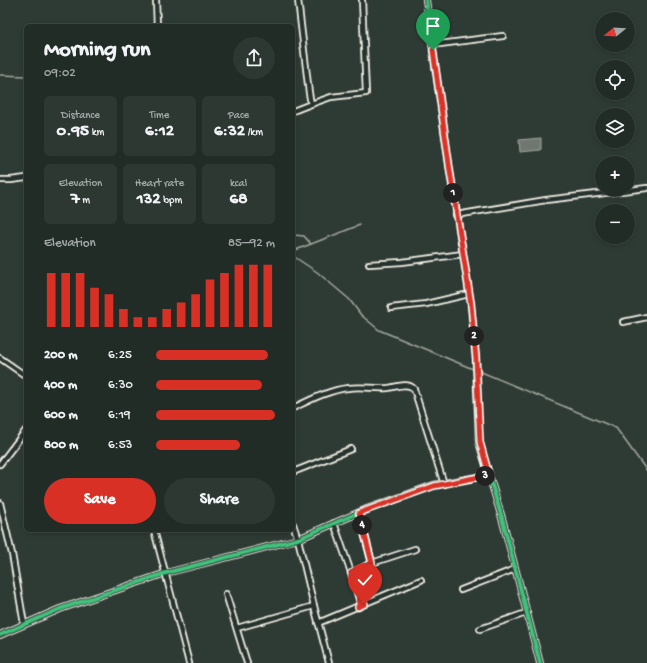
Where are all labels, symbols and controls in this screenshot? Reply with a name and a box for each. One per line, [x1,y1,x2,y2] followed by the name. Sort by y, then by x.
[416,9,450,50] pin
[595,12,635,52] north arrow
[595,12,635,244] map controls
[422,15,444,37] icon: arrive
[233,37,275,79] button: share
[44,38,150,64] text: Morning run
[595,60,635,100] button: locate
[44,66,76,81] text: 09:02
[595,108,635,148] button: layers
[61,110,100,122] text: Distance
[149,110,170,122] text: Time
[228,110,249,122] text: Pace
[57,122,89,142] text: 0.95
[145,122,174,142] text: 6:12
[214,122,245,142] text: 6:32
[89,127,104,139] text: km
[245,127,263,139] text: /km
[595,156,635,196] button: +
[59,178,102,190] text: Elevation
[135,178,184,190] text: Heart rate
[230,178,247,190] text: kcal
[443,183,463,203] pin: 1
[451,187,455,199] text: 1
[71,190,80,210] text: 7
[137,190,161,210] text: 132
[230,190,247,210] text: 68
[80,195,90,207] text: m
[161,195,182,207] text: bpm
[595,204,635,244] button: −
[44,236,96,251] text: Elevation
[228,236,275,251] text: 85–92 m
[464,326,484,346] pin: 2
[471,330,477,342] text: 2
[44,348,77,363] text: 200 m
[108,348,132,363] text: 6:25
[44,378,77,393] text: 400 m
[108,378,133,393] text: 6:30
[44,408,78,423] text: 600 m
[108,408,130,423] text: 6:19
[44,438,78,453] text: 800 m
[108,438,132,453] text: 6:53
[475,466,495,486] pin: 3
[482,470,488,482] text: 3
[44,478,156,524] button: Save
[164,478,275,524] button: Share
[352,515,372,535] pin: 4
[359,519,365,531] text: 4
[348,563,382,604] pin
[354,569,376,591] icon: check

